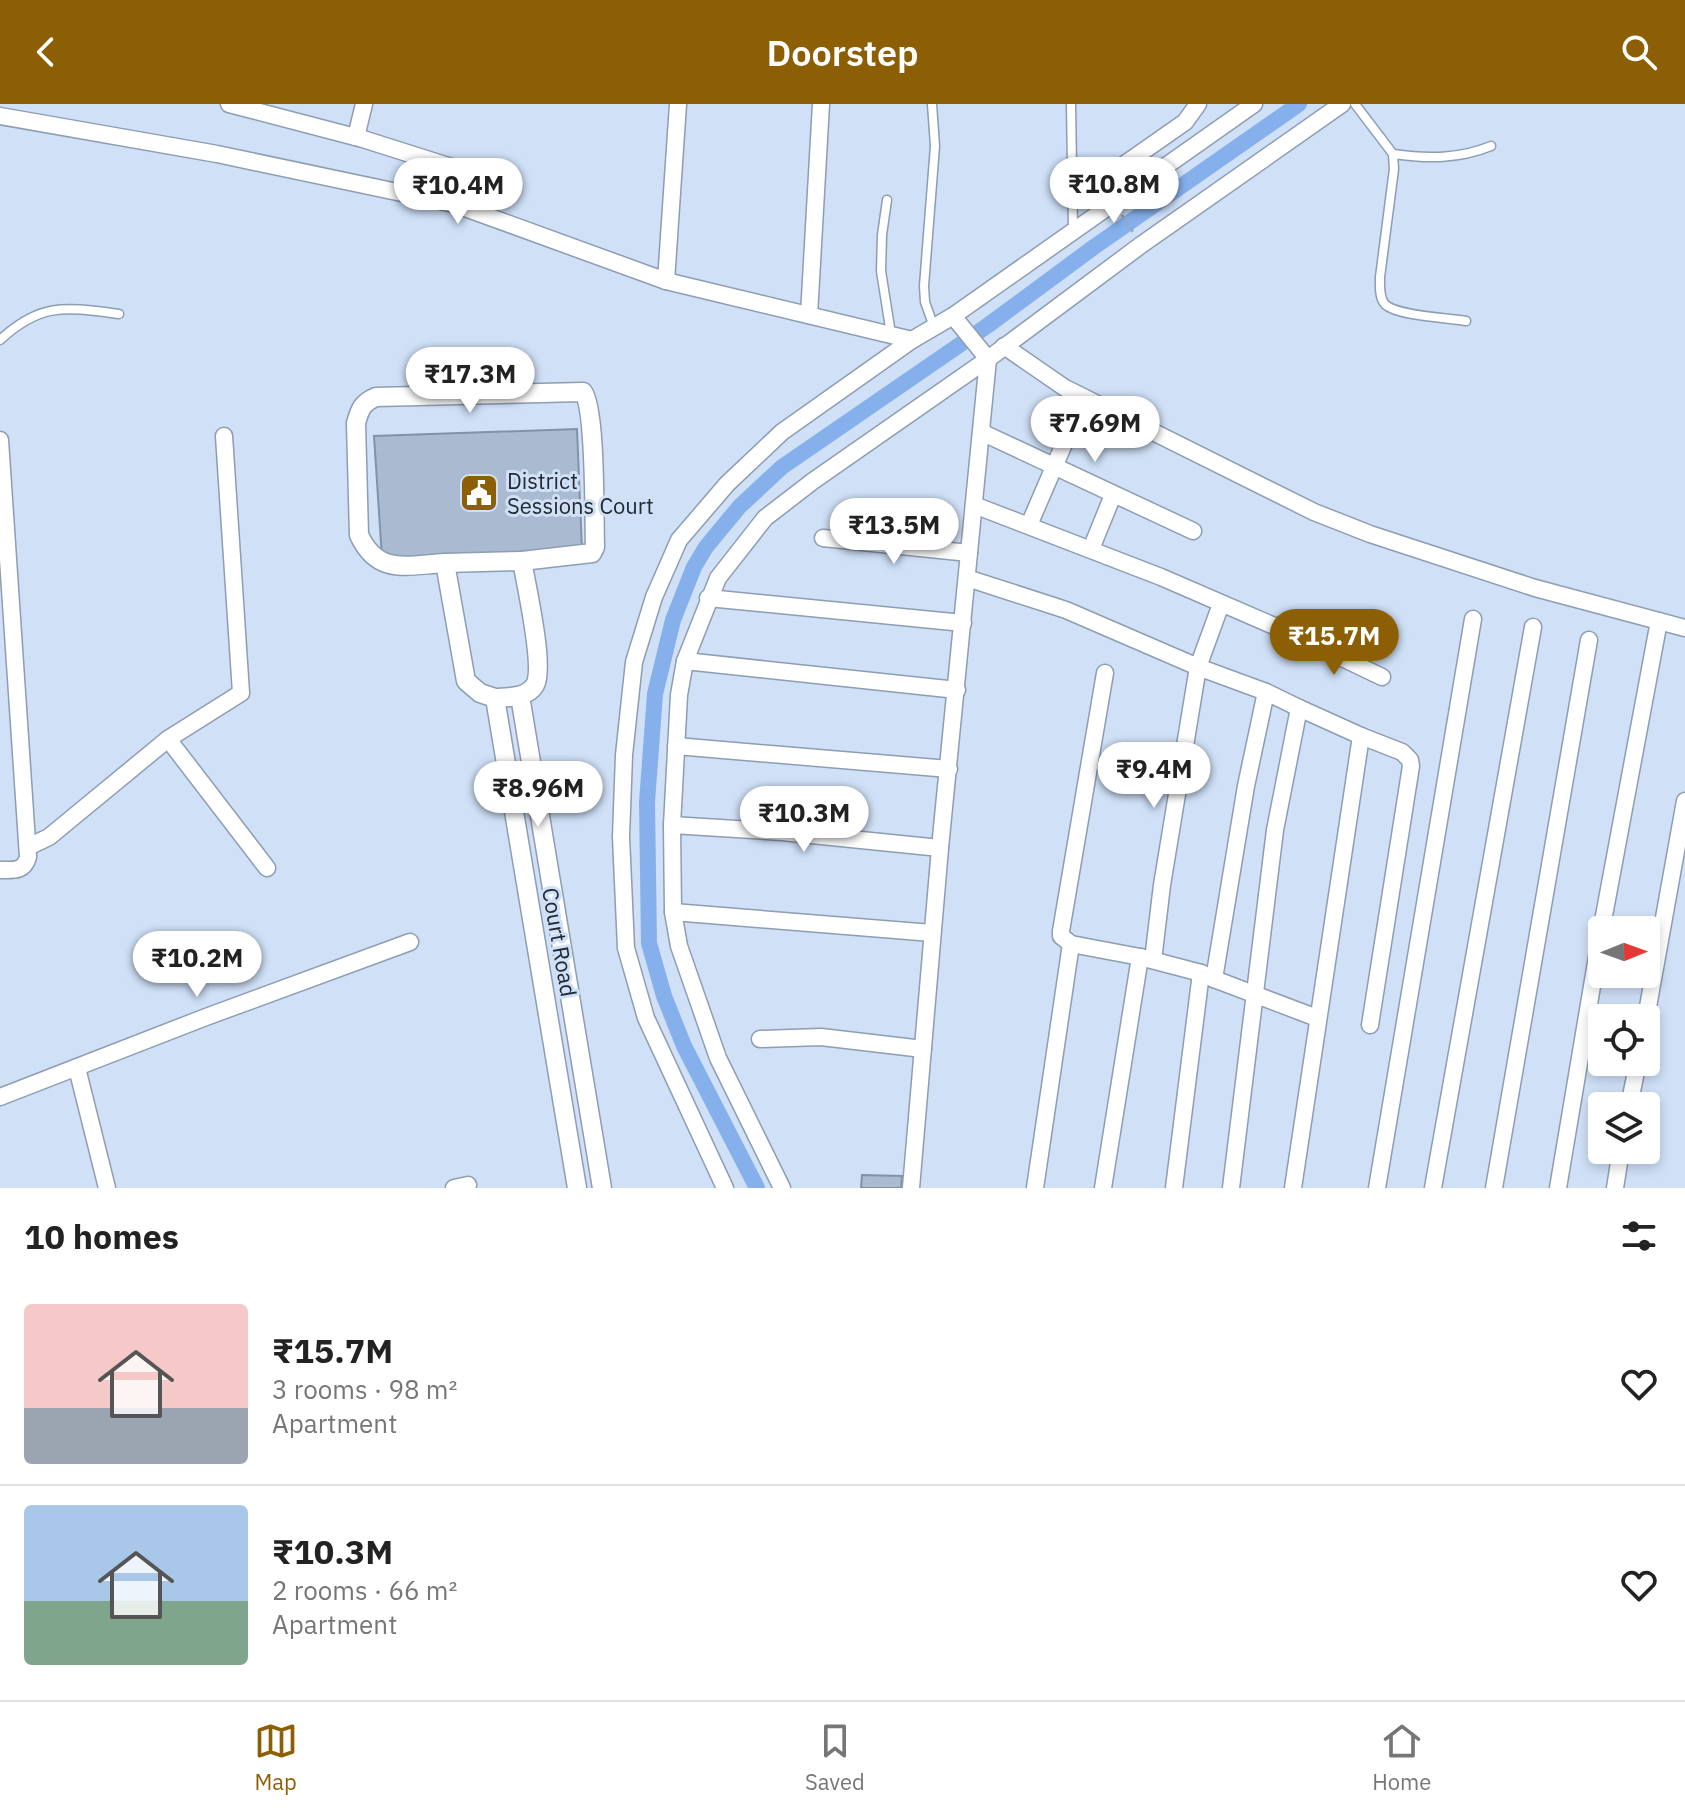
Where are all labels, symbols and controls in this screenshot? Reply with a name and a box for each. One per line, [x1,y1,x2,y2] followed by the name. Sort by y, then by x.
[766,29,919,76] text: Doorstep
[24,30,68,74] icon: back
[1617,30,1661,74] icon: search
[1049,157,1179,225] pin: ₹10.8M
[393,158,523,226] pin: ₹10.4M
[1068,166,1160,200] text: ₹10.8M
[412,167,504,201] text: ₹10.4M
[405,347,535,415] pin: ₹17.3M
[424,356,516,390] text: ₹17.3M
[1030,396,1160,464] pin: ₹7.69M
[1049,405,1141,439] text: ₹7.69M
[507,466,654,520] place label: District Sessions Court
[458,472,500,514] public building icon: District Sessions Court
[829,498,959,566] pin: ₹13.5M
[848,507,940,541] text: ₹13.5M
[1269,609,1399,677] pin: ₹15.7M
[1288,618,1380,652] text: ₹15.7M
[1098,742,1210,810] pin: ₹9.4M
[1116,751,1192,785] text: ₹9.4M
[473,761,603,829] pin: ₹8.96M
[492,770,584,804] text: ₹8.96M
[739,786,869,854] pin: ₹10.3M
[758,795,850,829] text: ₹10.3M
[536,885,584,999] street label: Court Road
[1588,916,1660,988] north arrow
[1588,916,1660,1164] map controls
[132,931,262,999] pin: ₹10.2M
[151,940,243,974] text: ₹10.2M
[1588,1004,1660,1076] button: locate
[1588,1092,1660,1164] button: layers
[24,1214,179,1258] text: 10 homes
[1617,1214,1661,1258] icon: filters
[272,1328,393,1372] text: ₹15.7M
[88,1336,184,1432] icon: home
[1617,1362,1661,1406] icon: heart
[272,1372,457,1406] text: 3 rooms · 98 m²
[272,1406,397,1440] text: Apartment
[272,1529,393,1573] text: ₹10.3M
[88,1537,184,1633] icon: home
[1617,1563,1661,1607] icon: heart
[272,1573,457,1607] text: 2 rooms · 66 m²
[272,1607,397,1641] text: Apartment
[254,1719,298,1796] tab: Map
[805,1719,865,1796] tab: Saved
[1372,1719,1431,1796] tab: Home

